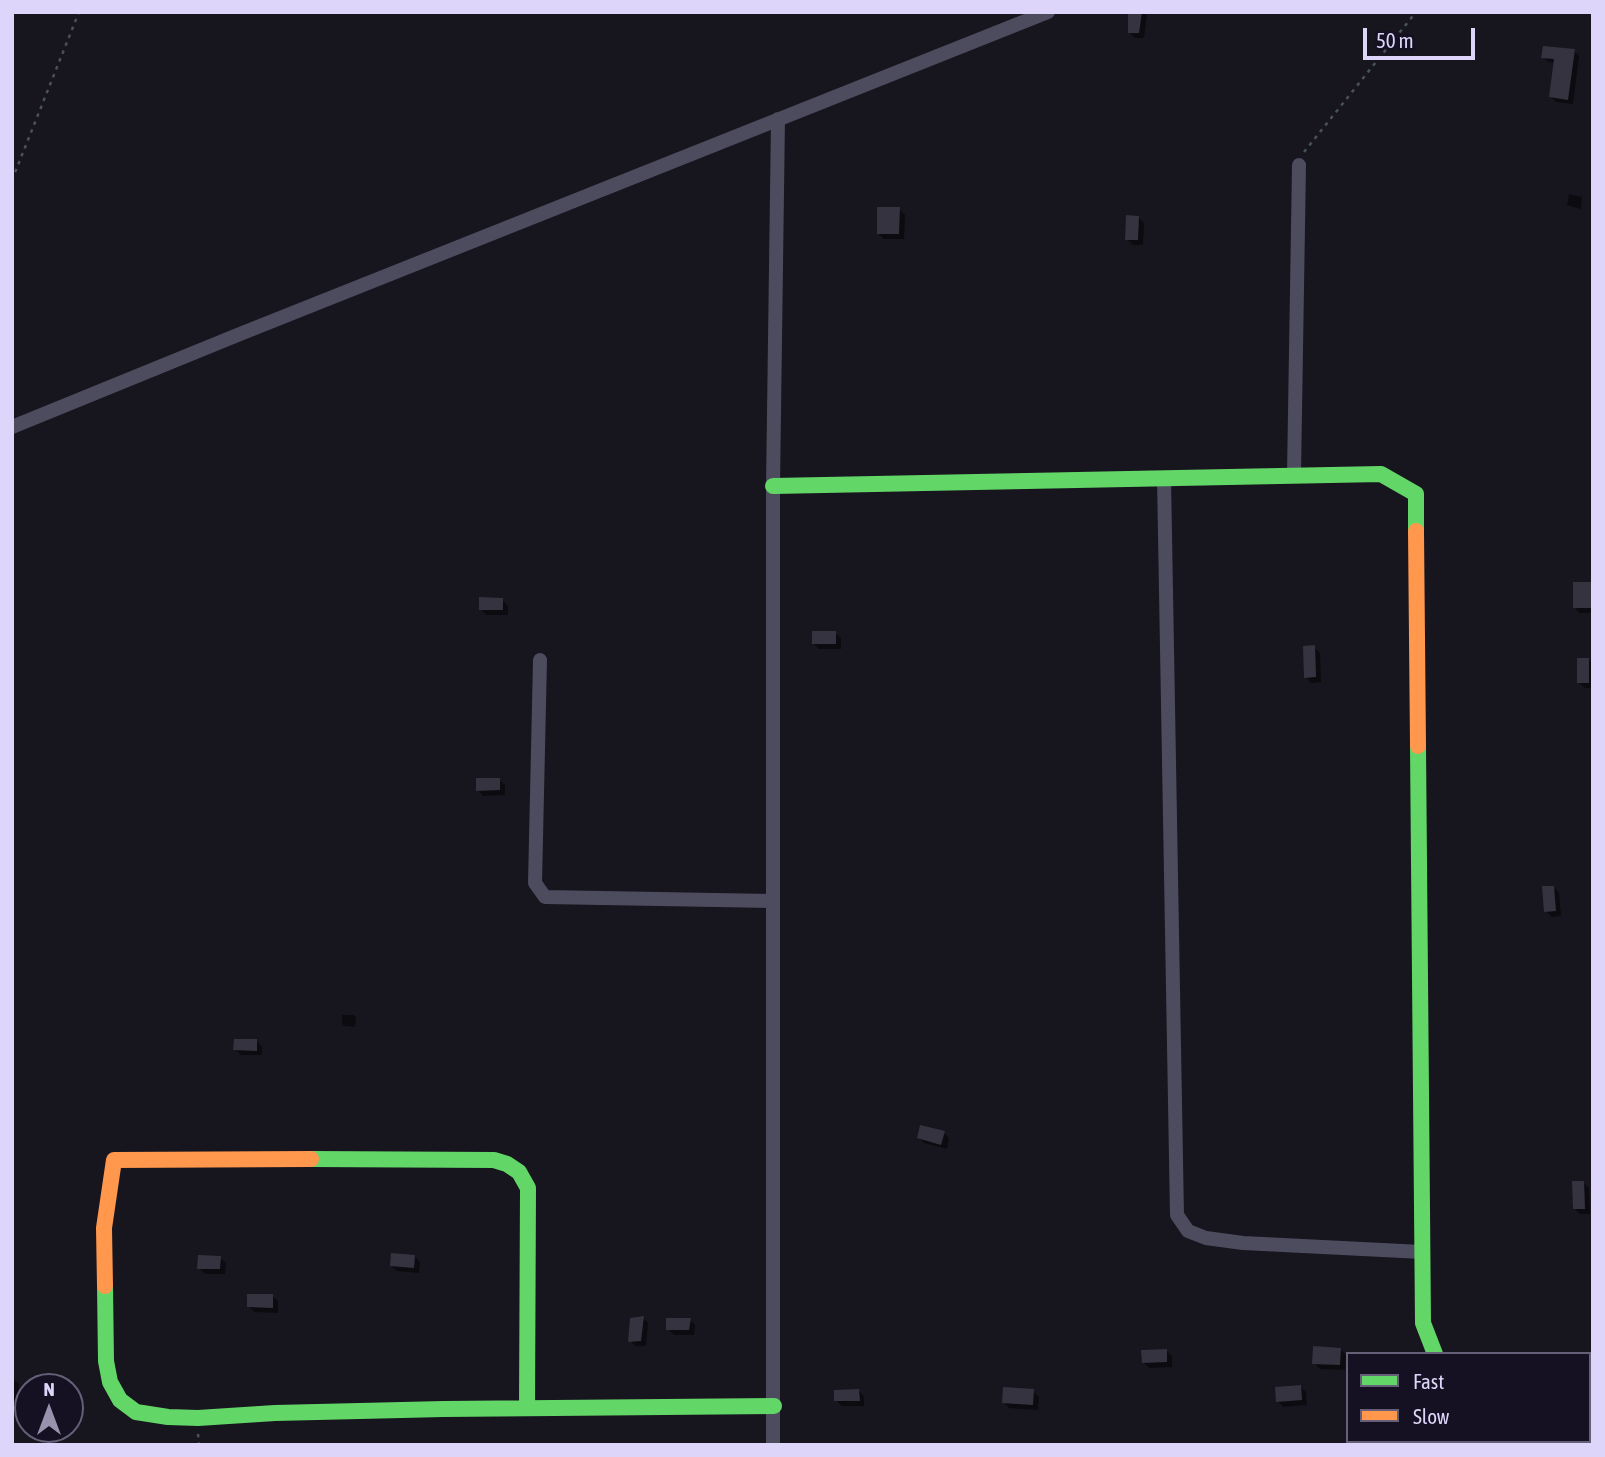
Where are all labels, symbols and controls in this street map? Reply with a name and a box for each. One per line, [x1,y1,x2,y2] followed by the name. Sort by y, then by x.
[1367,14,1479,58] scale bar
[1376,28,1414,52] text: 50 m
[1346,1352,1591,1443] legend
[1413,1369,1444,1393] text: Fast
[14,1373,84,1443] north arrow
[43,1378,55,1400] text: N
[1413,1404,1449,1428] text: Slow

